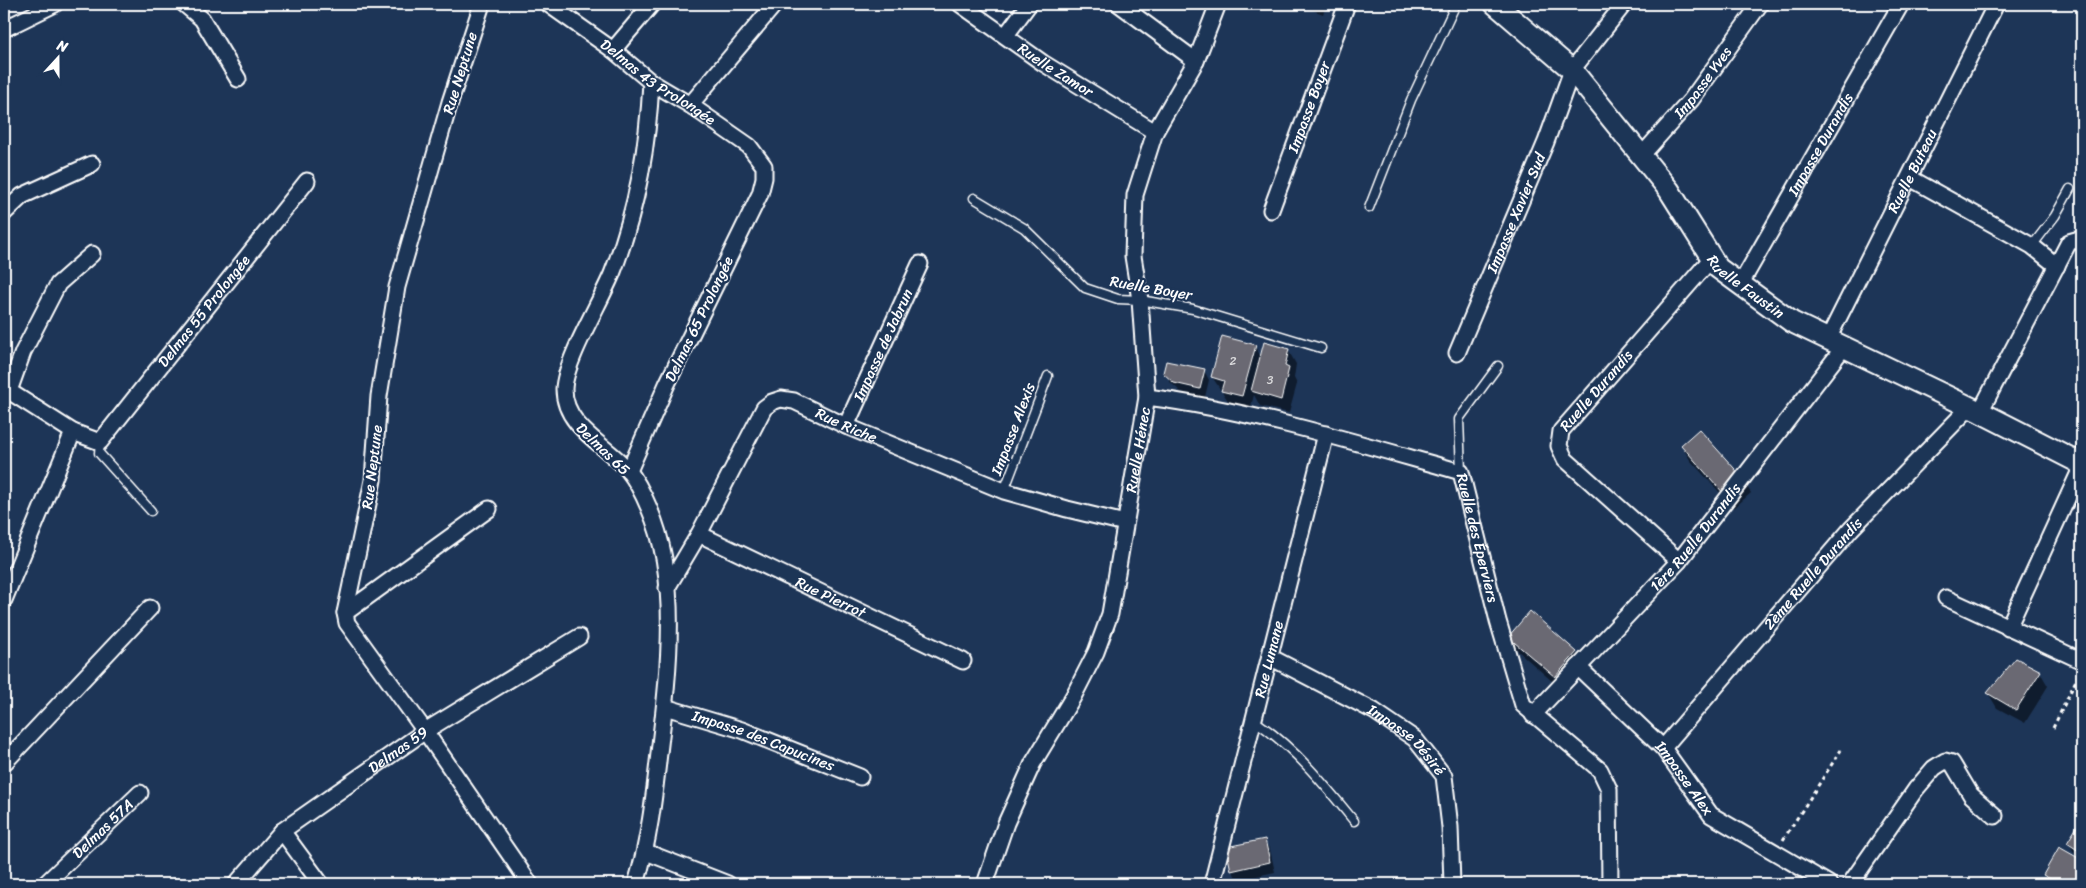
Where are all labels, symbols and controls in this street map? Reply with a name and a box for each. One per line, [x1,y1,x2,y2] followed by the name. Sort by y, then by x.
[435,28,485,117] street label: Rue Neptune
[32,32,82,82] north arrow
[595,32,721,132] street label: Delmas 43 Prolongée
[53,33,72,60] text: N
[1012,36,1099,104] street label: Ruelle Zamor
[1666,40,1739,125] street label: Impasse Yves
[1280,56,1338,157] street label: Impasse Boyer
[1780,88,1861,202] street label: Impasse Durandis
[1880,124,1944,218] street label: Ruelle Buteau
[1479,148,1553,278] street label: Impasse Xavier Sud
[151,249,257,373] street label: Delmas 55 Prolongée
[1700,250,1790,326] street label: Ruelle Faustin
[657,252,741,386] street label: Delmas 65 Prolongée
[1108,268,1195,308] street label: Ruelle Boyer
[845,284,920,407] street label: Impasse de Jabrun
[1553,343,1640,437] street label: Ruelle Durandis
[1230,350,1237,372] house number: 2
[1267,369,1274,391] house number: 3
[983,379,1043,480] street label: Impasse Alexis
[811,400,881,451] street label: Rue Riche
[1118,405,1158,495] street label: Ruelle Hénec
[570,416,636,482] street label: Delmas 65
[354,423,390,511] street label: Rue Neptune
[1449,471,1506,606] street label: Ruelle des Éperviers
[1643,477,1748,598] street label: 1ère Ruelle Durandis
[1757,511,1869,636] street label: 2ème Ruelle Durandis
[791,569,871,626] street label: Rue Pierrot
[1247,618,1291,700] street label: Rue Lumane
[1362,696,1452,782] street label: Impasse Désiré
[688,703,839,779] street label: Impasse des Capucines
[363,719,434,780] street label: Delmas 59
[1648,733,1720,821] street label: Impasse Alex
[66,792,140,865] street label: Delmas 57A

